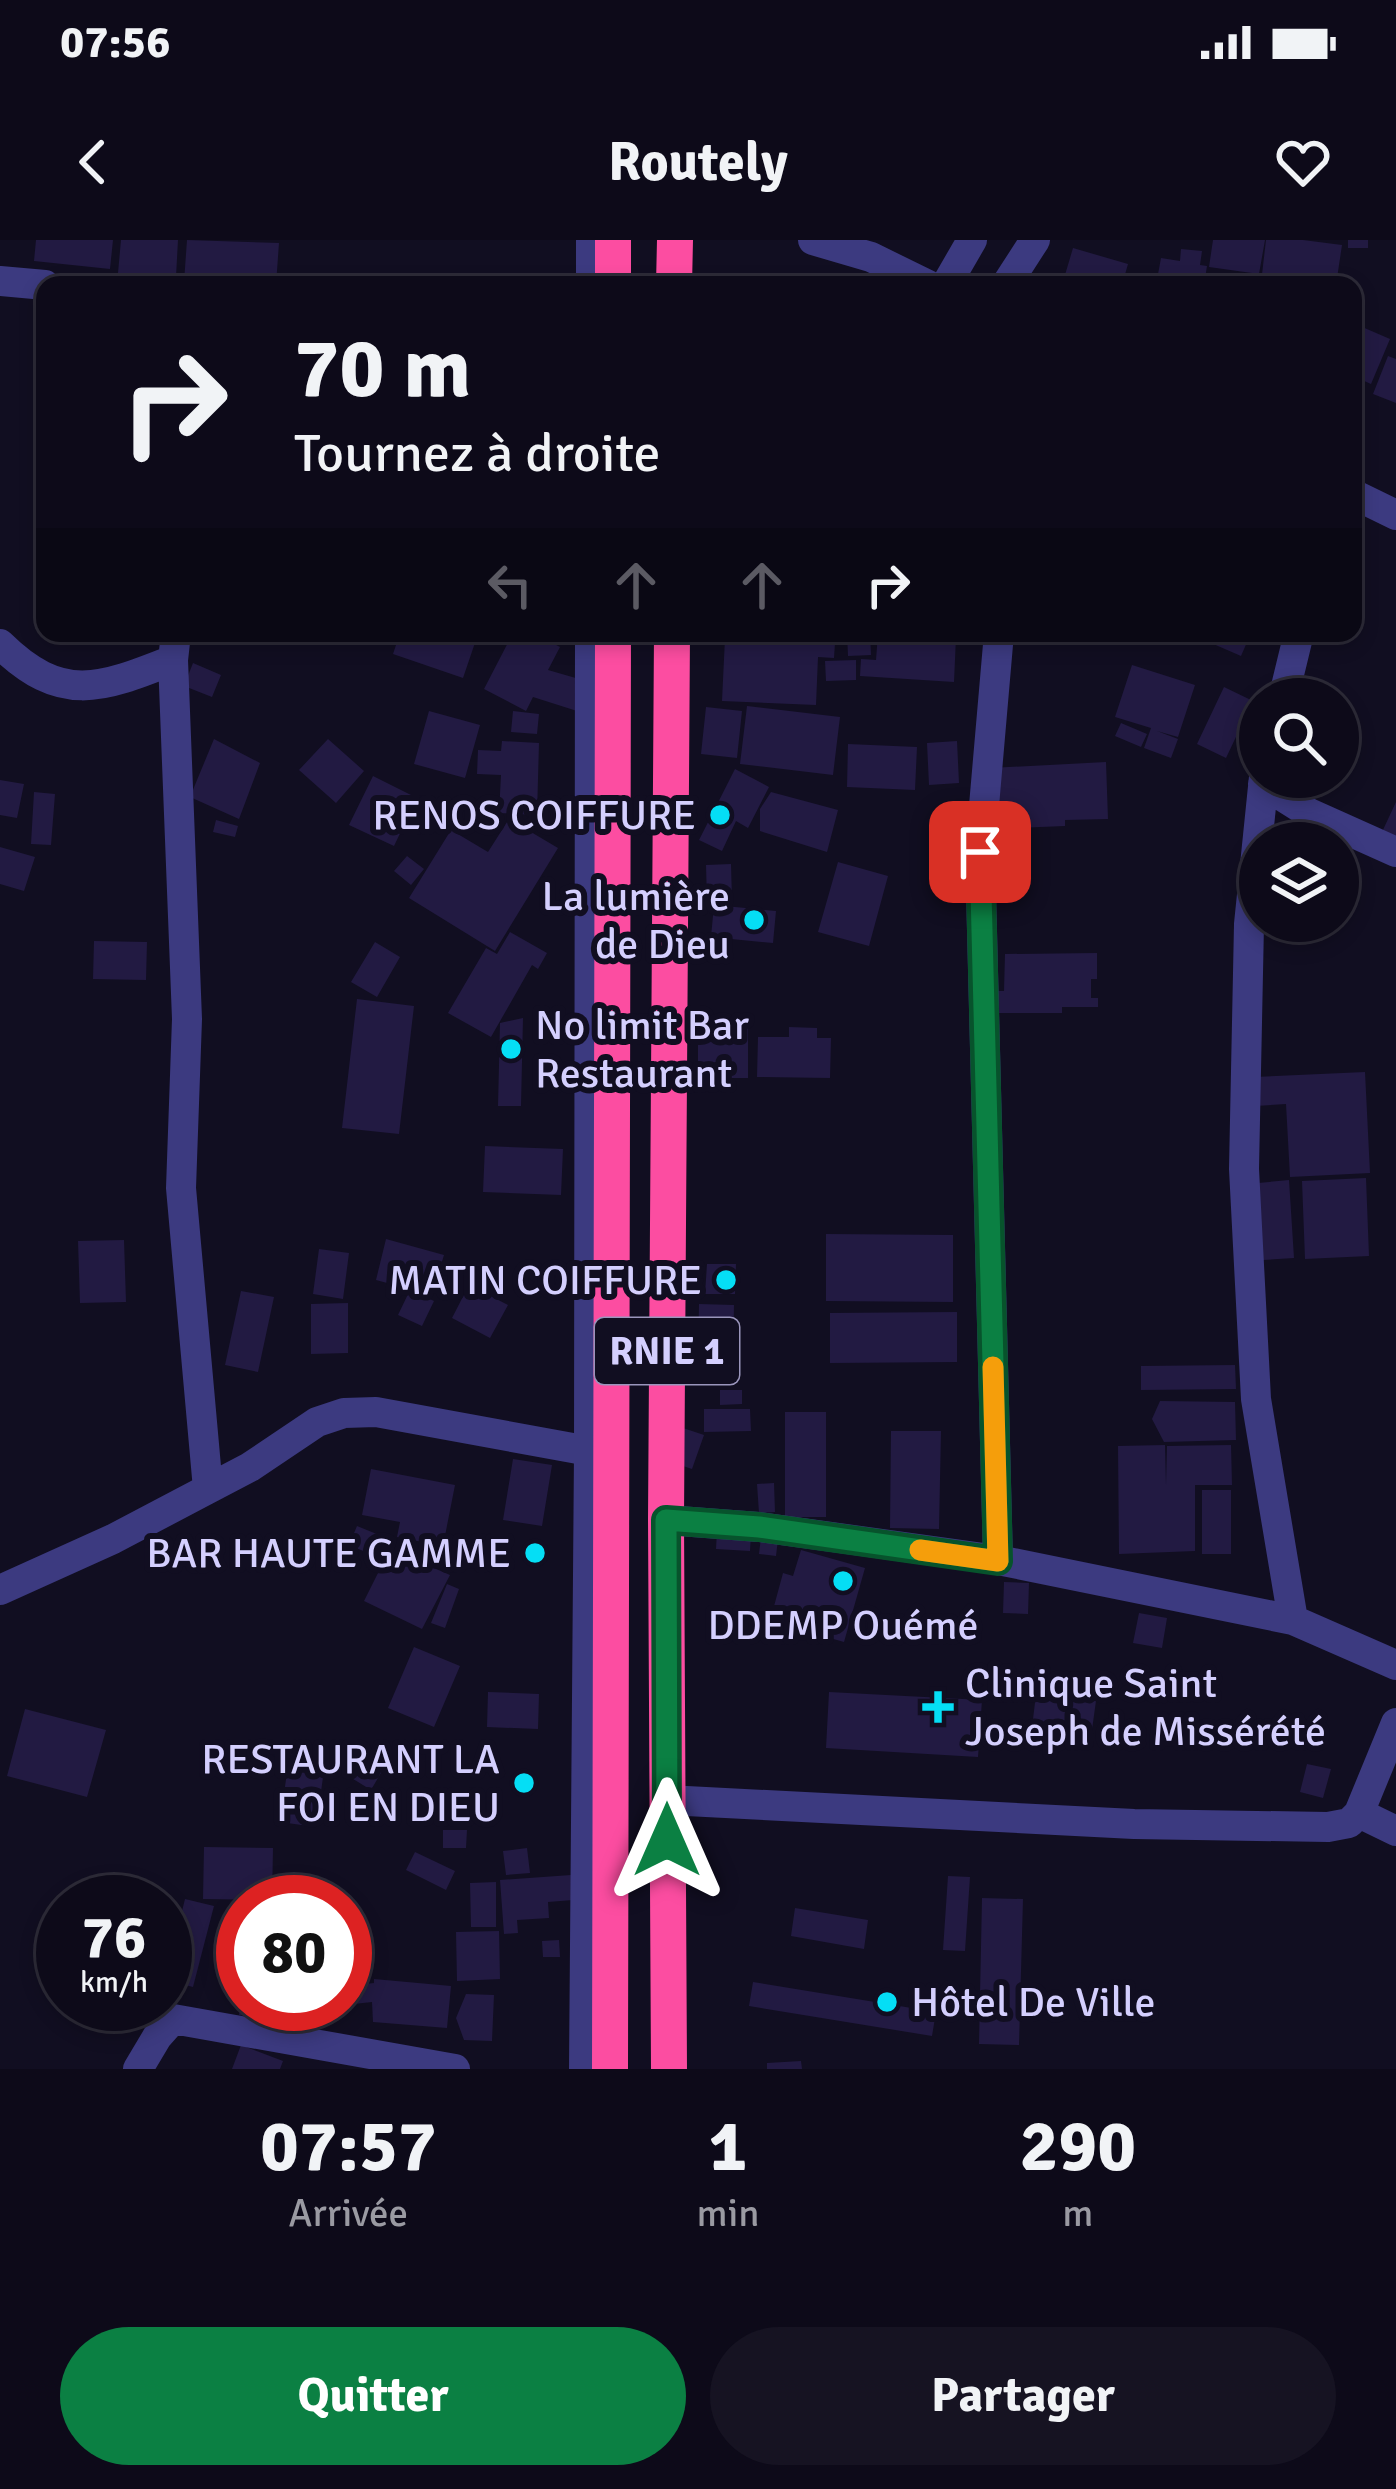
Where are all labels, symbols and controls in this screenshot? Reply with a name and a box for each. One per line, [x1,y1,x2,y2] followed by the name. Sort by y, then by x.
[60,15,170,70] text: 07:56
[60,129,126,195] icon: back
[608,129,788,196] text: Routely
[1270,129,1336,195] icon: heart
[294,317,471,421] text: 70 m
[96,324,252,480] icon: right
[294,420,661,487] text: Tournez à droite
[477,552,543,618] icon: left
[603,552,669,618] icon: ahead
[729,552,795,618] icon: ahead
[855,552,921,618] icon: right
[1239,678,1359,942] map controls
[1239,678,1359,798] button: search
[372,790,696,841] place label: RENOS COIFFURE
[929,801,1031,903] pin
[707,802,733,828] marker: RENOS COIFFURE
[947,819,1013,885] icon: arrive
[1239,822,1359,942] button: layers
[542,871,730,970] place label: La lumière de Dieu
[741,907,767,933] marker: La lumière de Dieu
[535,1000,749,1099] place label: No limit Bar Restaurant
[498,1036,524,1062] marker: No limit Bar Restaurant
[388,1255,702,1306] place label: MATIN COIFFURE
[713,1267,739,1293] marker: MATIN COIFFURE
[595,1318,739,1384] road number: RNIE 1
[146,1528,511,1579] place label: BAR HAUTE GAMME
[522,1540,548,1566] marker: BAR HAUTE GAMME
[830,1568,856,1594] marker: DDEMP Ouémé
[707,1600,979,1651] place label: DDEMP Ouémé
[965,1658,1326,1757] place label: Clinique Saint Joseph de Missérété
[922,1691,954,1723] marker: Clinique Saint Joseph de Missérété
[201,1734,500,1833] place label: RESTAURANT LA FOI EN DIEU
[511,1770,537,1796] marker: RESTAURANT LA FOI EN DIEU
[604,1777,730,1903] position arrow
[216,1875,372,2031] speed limit sign: 80
[82,1901,146,1975] text: 76
[80,1964,148,2001] text: km/h
[911,1977,1156,2028] place label: Hôtel De Ville
[874,1989,900,2015] marker: Hôtel De Ville
[260,2102,437,2191] text: 07:57
[709,2102,747,2191] text: 1
[1019,2102,1136,2191] text: 290
[288,2189,408,2237] text: Arrivée
[697,2189,760,2237] text: min
[1062,2189,1093,2237] text: m
[60,2327,686,2465] button: Quitter
[710,2327,1336,2465] button: Partager

